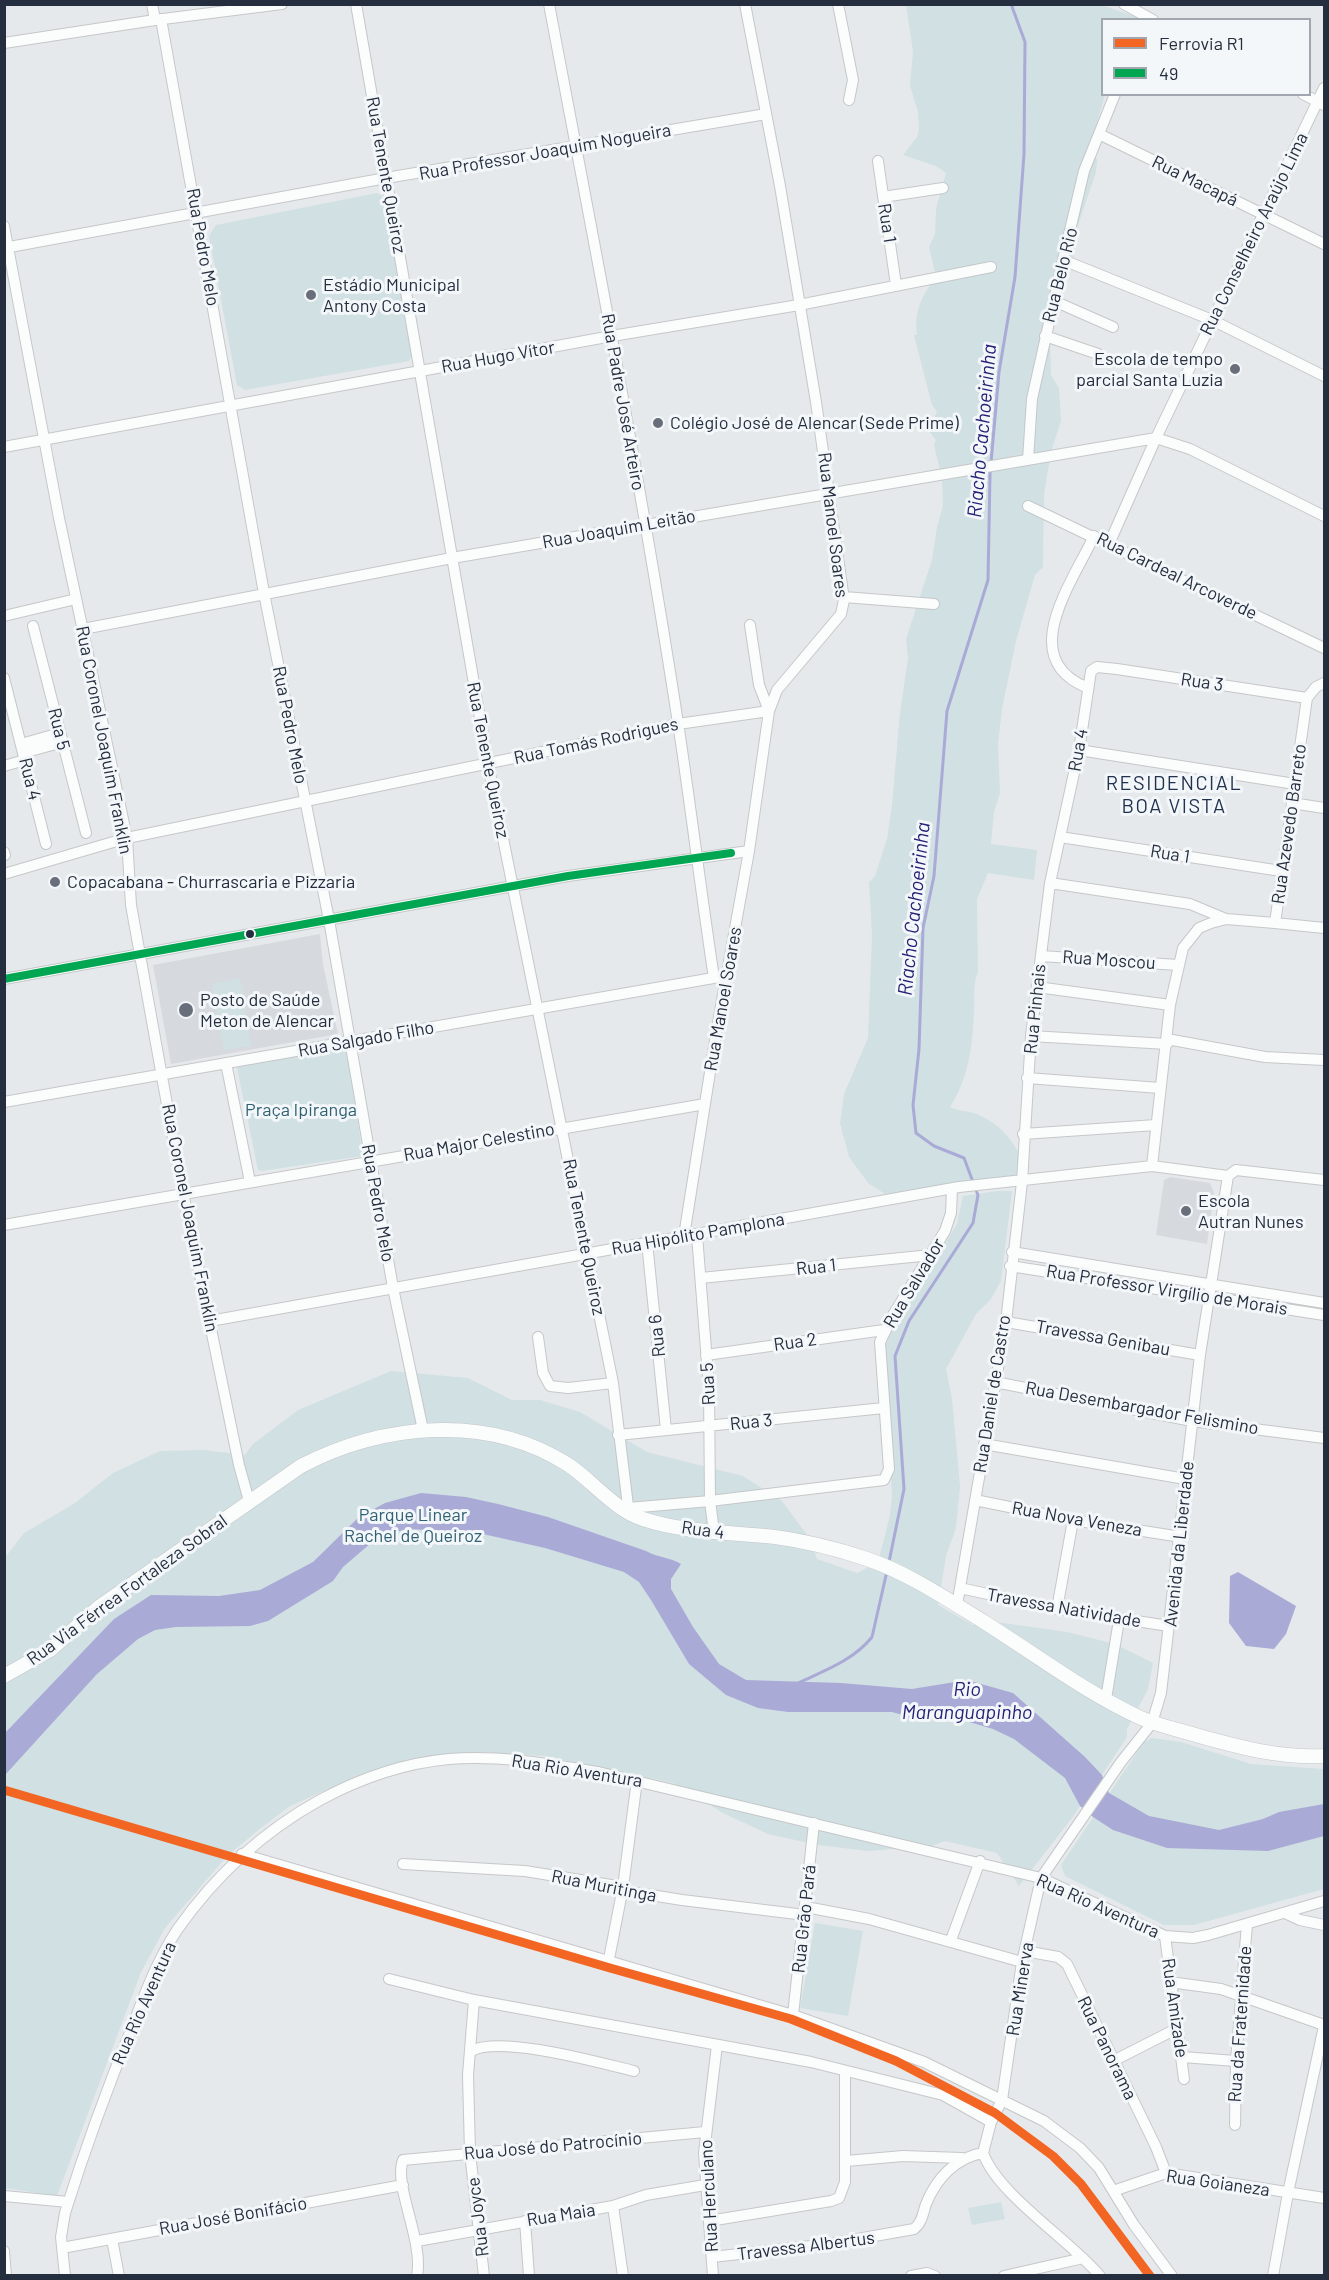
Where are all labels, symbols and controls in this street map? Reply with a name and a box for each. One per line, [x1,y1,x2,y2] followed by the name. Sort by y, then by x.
[1101,18,1311,96] legend
[1159,32,1244,54] text: Ferrovia R1
[1159,62,1178,84] text: 49
[362,95,410,255] street label: Rua Tenente Queiroz
[417,119,673,185] street label: Rua Professor Joaquim Nogueira
[1195,129,1313,339] street label: Rua Conselheiro Araújo Lima
[1148,151,1242,211] street label: Rua Macapá
[182,186,224,308] street label: Rua Pedro Melo
[873,202,901,244] street label: Rua 1
[1038,225,1082,325] street label: Rua Belo Rio
[323,274,460,316] place label: Estádio Municipal Antony Costa
[304,288,318,302] marker: Estádio Municipal Antony Costa
[597,312,649,492] street label: Rua Padre José Arteiro
[440,336,556,378] street label: Rua Hugo Vítor
[962,343,1002,519] water label: Riacho Cachoeirinha
[1076,348,1223,391] place label: Escola de tempo parcial Santa Luzia
[1228,362,1242,376] marker: Escola de tempo parcial Santa Luzia
[670,412,959,434] place label: Colégio José de Alencar (Sede Prime)
[651,416,665,430] marker: Colégio José de Alencar (Sede Prime)
[813,451,853,599] street label: Rua Manoel Soares
[541,505,697,553] street label: Rua Joaquim Leitão
[1093,528,1261,624] street label: Rua Cardeal Arcoverde
[71,624,137,856] street label: Rua Coronel Joaquim Franklin
[268,664,312,786] street label: Rua Pedro Melo
[1179,668,1225,696] street label: Rua 3
[462,680,514,840] street label: Rua Tenente Queiroz
[43,706,75,752] street label: Rua 5
[512,713,680,769] street label: Rua Tomás Rodrigues
[1064,727,1092,773] street label: Rua 4
[1267,742,1311,906] street label: Rua Azevedo Barreto
[14,755,46,803] street label: Rua 4
[1106,771,1242,818] district label: RESIDENCIAL BOA VISTA
[893,821,935,997] water label: Riacho Cachoeirinha
[1149,840,1191,868] street label: Rua 1
[67,871,355,893] place label: Copacabana - Churrascaria e Pizzaria
[48,875,62,889] marker: Copacabana - Churrascaria e Pizzaria
[700,925,746,1073] street label: Rua Manoel Soares
[244,928,256,940] unlabelled marker
[1062,946,1156,974] street label: Rua Moscou
[1020,963,1050,1055] street label: Rua Pinhais
[200,989,334,1032] place label: Posto de Saúde Meton de Alencar
[177,1001,195,1019] marker: Posto de Saúde Meton de Alencar
[296,1016,436,1062] street label: Rua Salgado Filho
[245,1099,357,1121] park label: Praça Ipiranga
[157,1102,223,1334] street label: Rua Coronel Joaquim Franklin
[402,1118,556,1166] street label: Rua Major Celestino
[357,1142,399,1264] street label: Rua Pedro Melo
[558,1157,610,1317] street label: Rua Tenente Queiroz
[1198,1190,1304,1232] place label: Escola Autran Nunes
[1179,1204,1193,1218] marker: Escola Autran Nunes
[610,1208,786,1260] street label: Rua Hipólito Pamplona
[879,1234,949,1332] street label: Rua Salvador
[795,1254,837,1280] street label: Rua 1
[1045,1260,1289,1320] street label: Rua Professor Virgílio de Morais
[969,1313,1015,1475] street label: Rua Daniel de Castro
[644,1314,670,1358] street label: Rua 6
[1034,1316,1172,1360] street label: Travessa Genibau
[772,1328,818,1356] street label: Rua 2
[696,1362,720,1406] street label: Rua 5
[1024,1377,1260,1439] street label: Rua Desembargador Felismino
[729,1409,773,1435] street label: Rua 3
[1160,1460,1198,1628] street label: Avenida da Liberdade
[1010,1497,1144,1541] street label: Rua Nova Veneza
[344,1504,482,1546] park label: Parque Linear Rachel de Queiroz
[23,1510,231,1670] street label: Rua Via Férrea Fortaleza Sobral
[680,1516,726,1544] street label: Rua 4
[985,1584,1143,1632] street label: Travessa Natividade
[902,1677,1032,1724] water label: Rio Maranguapinho
[510,1750,644,1792] street label: Rua Rio Aventura
[788,1864,820,1974] street label: Rua Grão Pará
[550,1865,658,1907] street label: Rua Muritinga
[1033,1869,1163,1943] street label: Rua Rio Aventura
[107,1938,181,2068] street label: Rua Rio Aventura
[1002,1941,1038,2037] street label: Rua Minerva
[1224,1945,1256,2103] street label: Rua da Fraternidade
[1157,1957,1193,2059] street label: Rua Amizade
[1073,1993,1141,2103] street label: Rua Panorama
[463,2127,643,2165] street label: Rua José do Patrocínio
[695,2139,723,2253] street label: Rua Herculano
[1165,2165,1271,2201] street label: Rua Goianeza
[462,2176,494,2258] street label: Rua Joyce
[157,2192,309,2240] street label: Rua José Bonifácio
[525,2199,597,2231] street label: Rua Maia
[736,2227,876,2265] street label: Travessa Albertus

